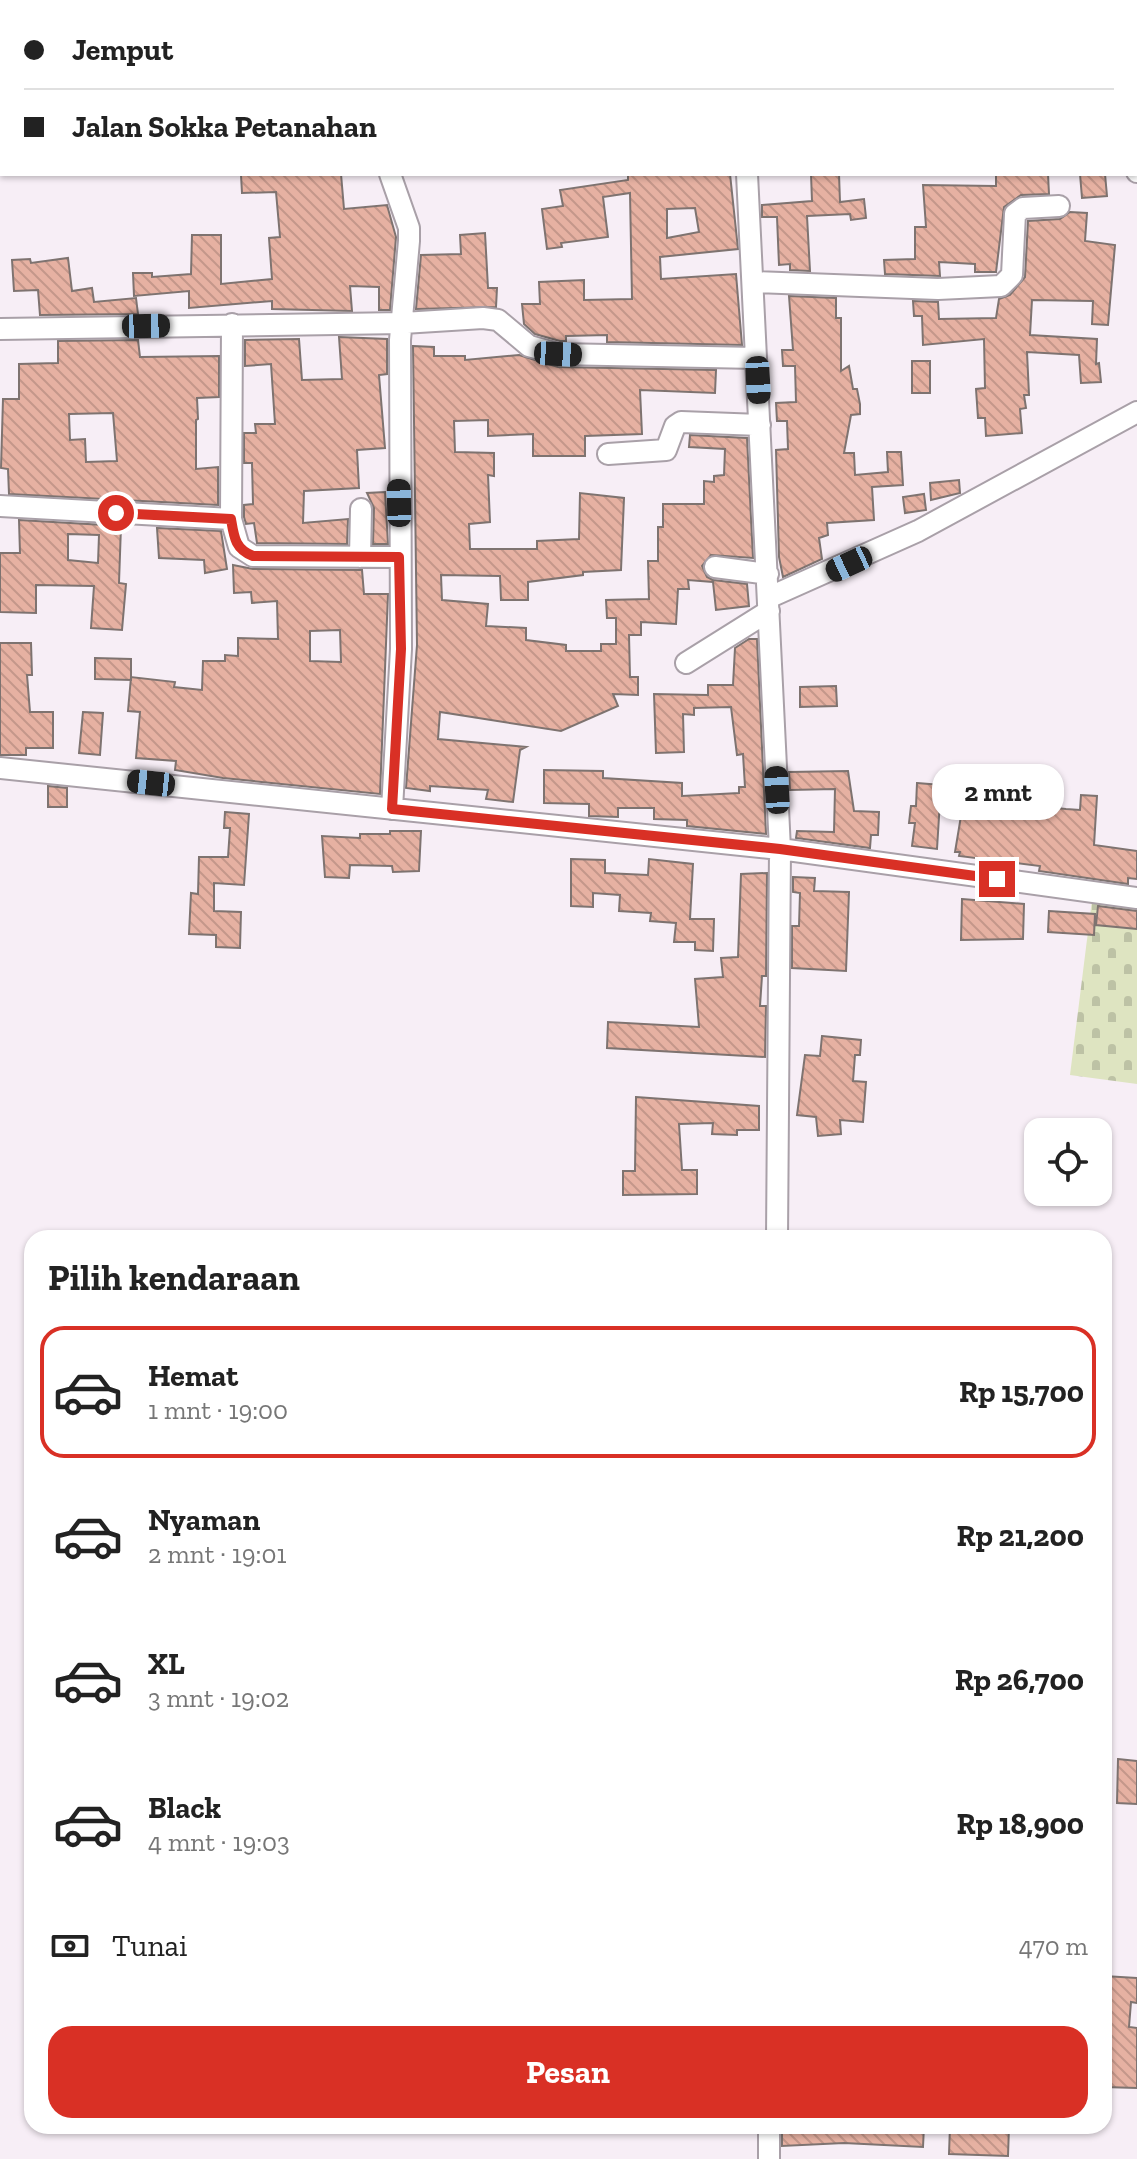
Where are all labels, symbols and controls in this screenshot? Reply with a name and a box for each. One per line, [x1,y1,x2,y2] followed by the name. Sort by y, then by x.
[72,32,173,68] text: Jemput
[72,109,377,145] text: Jalan Sokka Petanahan
[122,314,170,338] car
[533,341,583,367] car
[745,355,771,405] car
[387,479,411,527] car
[98,495,134,531] route start
[822,543,876,585] car
[931,763,1063,819] callout: 2 mnt
[764,765,790,815] car
[126,769,176,797] car
[964,776,1032,808] text: 2 mnt
[979,861,1015,897] route end
[1024,1118,1112,1206] map controls
[1024,1118,1112,1206] button: locate
[48,1256,300,1299] text: Pilih kendaraan
[52,1356,124,1428] icon: car
[148,1358,238,1394] text: Hemat
[959,1374,1084,1410] text: Rp 15,700
[148,1394,288,1426] text: 1 mnt · 19:00
[52,1500,124,1572] icon: car
[148,1502,260,1538] text: Nyaman
[957,1518,1084,1554] text: Rp 21,200
[148,1538,286,1570] text: 2 mnt · 19:01
[52,1644,124,1716] icon: car
[148,1646,185,1682] text: XL
[955,1662,1084,1698] text: Rp 26,700
[148,1682,289,1714] text: 3 mnt · 19:02
[52,1788,124,1860] icon: car
[148,1790,221,1826] text: Black
[957,1806,1084,1842] text: Rp 18,900
[148,1826,290,1858] text: 4 mnt · 19:03
[48,1924,92,1968] icon: cash
[112,1928,188,1964] text: Tunai
[1019,1930,1088,1962] text: 470 m
[48,2026,1088,2118] button: Pesan

